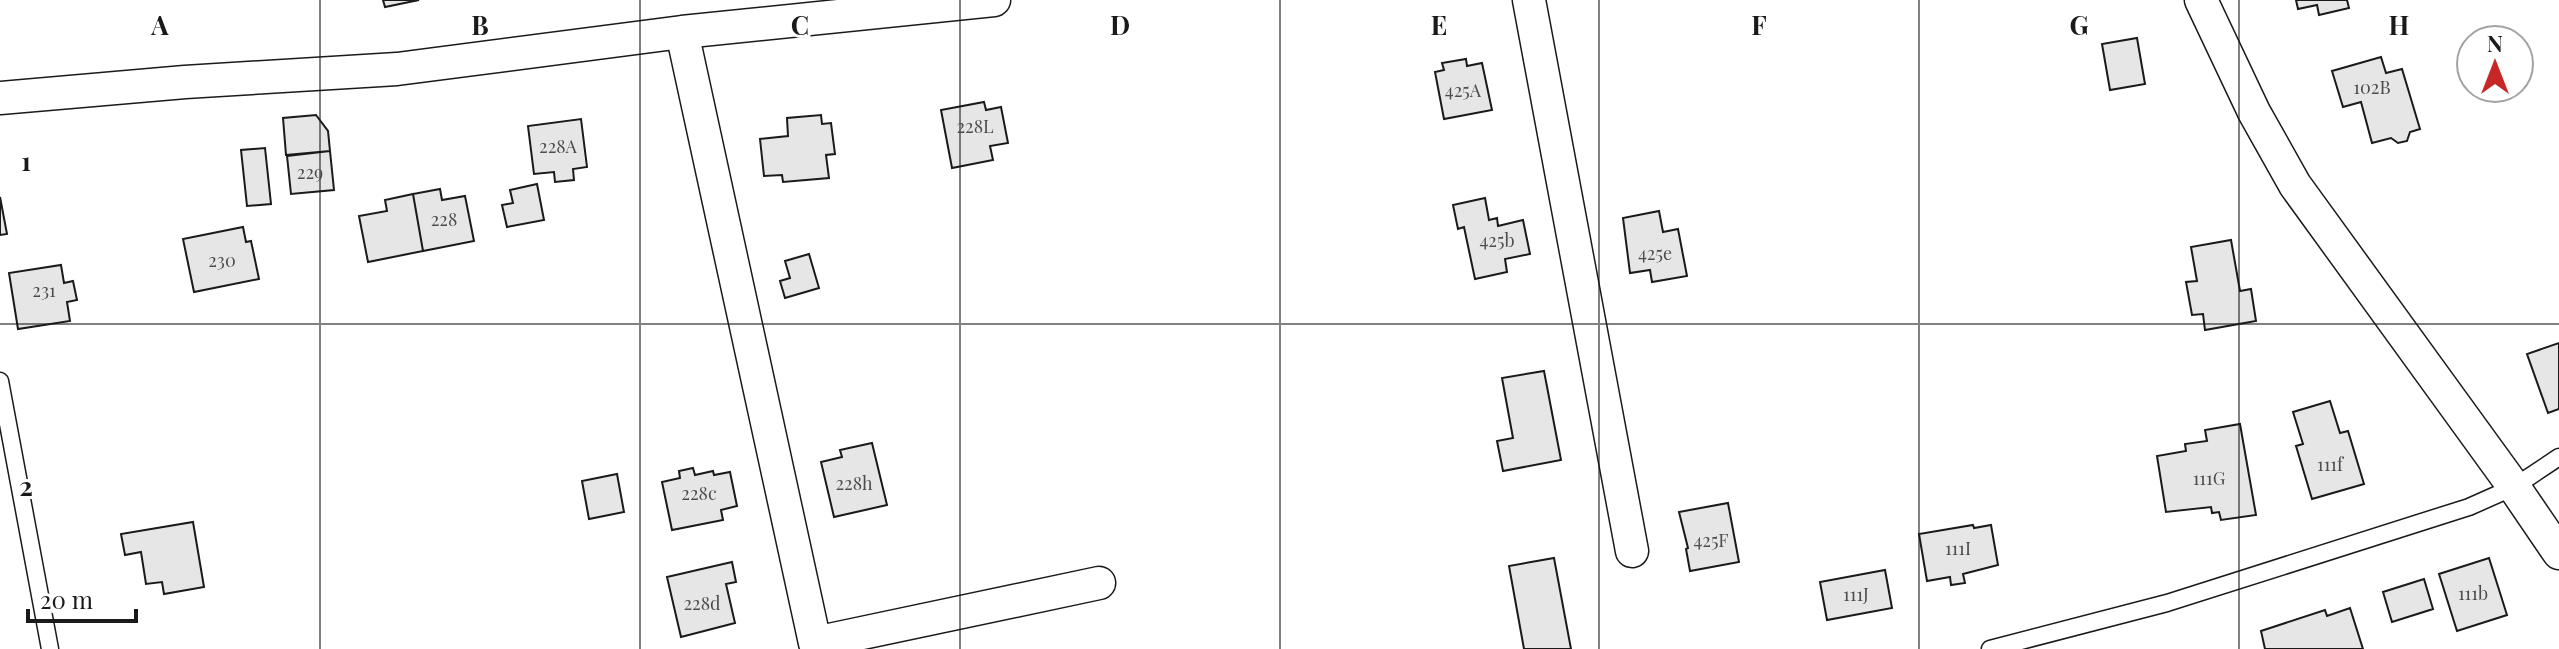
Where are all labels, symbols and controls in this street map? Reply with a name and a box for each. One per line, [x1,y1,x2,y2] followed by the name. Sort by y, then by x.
[150,7,169,42] text: A
[471,7,489,42] text: B
[791,7,809,42] text: C
[1110,7,1130,42] text: D
[1431,7,1447,42] text: E
[1751,7,1767,42] text: F
[2069,7,2089,42] text: G
[2389,7,2409,42] text: H
[2455,24,2535,104] north arrow
[2487,28,2503,58] text: N
[2353,75,2391,99] house number: 102B
[1445,78,1482,102] house number: 425A
[956,114,994,138] house number: 228L
[539,134,578,158] house number: 228A
[21,143,31,178] text: 1
[297,160,323,184] house number: 229
[431,207,457,231] house number: 228
[1479,228,1515,252] house number: 425b
[1638,241,1672,265] house number: 425e
[208,248,236,272] house number: 230
[32,278,56,302] house number: 231
[2317,452,2345,476] house number: 111f
[2193,466,2226,490] house number: 111G
[19,468,33,503] text: 2
[835,471,873,495] house number: 228h
[681,481,717,505] house number: 228c
[1693,528,1729,552] house number: 425F
[1945,536,1971,560] house number: 111I
[28,573,136,623] scale bar
[2458,581,2488,605] house number: 111b
[1843,582,1869,606] house number: 111J
[40,583,93,615] text: 20 m
[683,591,721,615] house number: 228d

